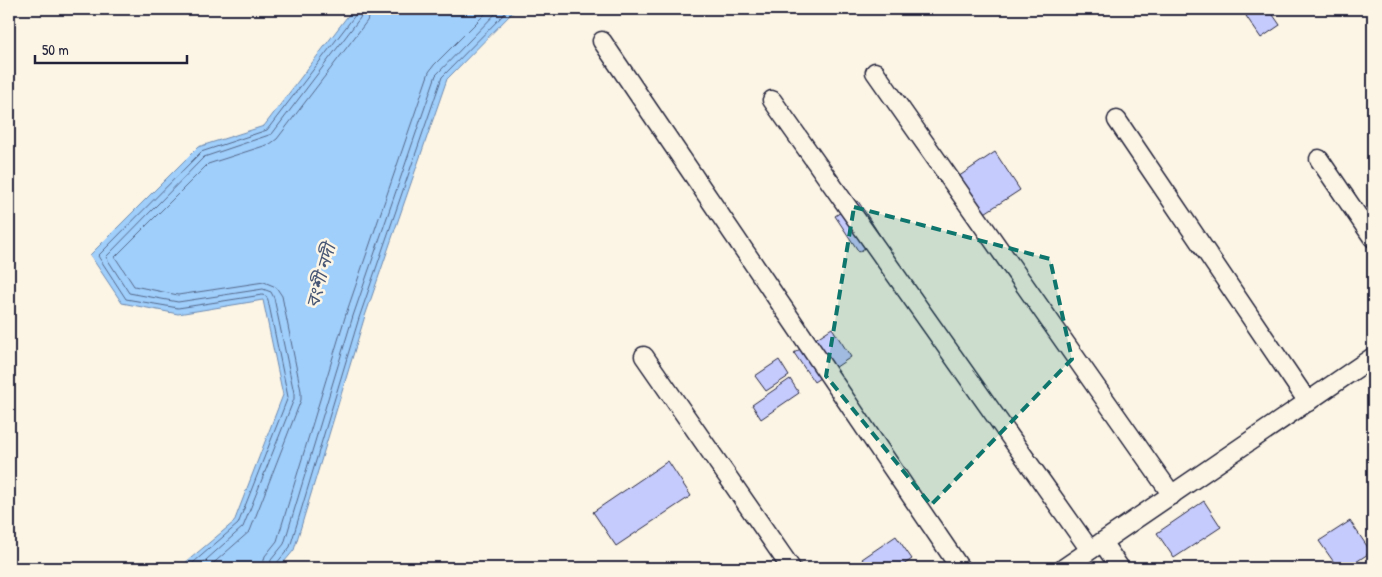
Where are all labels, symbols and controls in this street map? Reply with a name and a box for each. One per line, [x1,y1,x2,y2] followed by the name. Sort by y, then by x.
[35,32,188,64] scale bar
[42,39,69,60] text: 50 m
[299,238,342,311] water label: বংশী নদী

